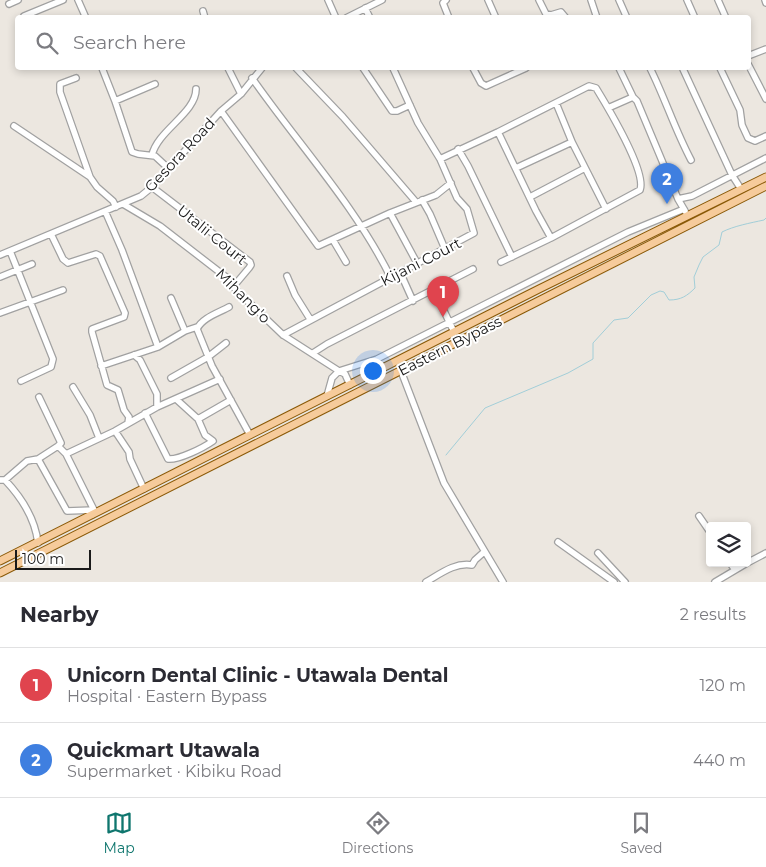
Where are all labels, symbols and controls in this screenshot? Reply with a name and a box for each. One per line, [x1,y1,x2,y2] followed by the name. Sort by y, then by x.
[15,15,751,70] search box
[33,29,61,57] icon: search
[73,31,186,54] text: Search here
[140,114,219,196] street label: Gesora Road
[651,163,683,204] pin: 2
[173,201,251,269] street label: Utalii Court
[377,233,464,290] street label: Kijani Court
[212,264,275,327] street label: Mihang'o
[427,276,459,317] pin: 1
[395,311,505,380] street label: Eastern Bypass
[360,358,386,384] your location
[706,522,751,567] map controls
[706,522,751,567] button: layers
[15,547,91,570] scale bar
[22,550,64,568] text: 100 m
[20,602,99,627] text: Nearby
[680,605,746,624] text: 2 results
[67,664,448,687] text: Unicorn Dental Clinic - Utawala Dental
[33,676,39,695] text: 1
[699,676,746,695] text: 120 m
[67,687,267,706] text: Hospital · Eastern Bypass
[67,739,260,762] text: Quickmart Utawala
[31,751,41,770] text: 2
[693,751,746,770] text: 440 m
[67,762,282,781] text: Supermarket · Kibiku Road
[104,809,135,857] tab: Map
[342,809,413,857] tab: Directions
[620,809,662,857] tab: Saved

